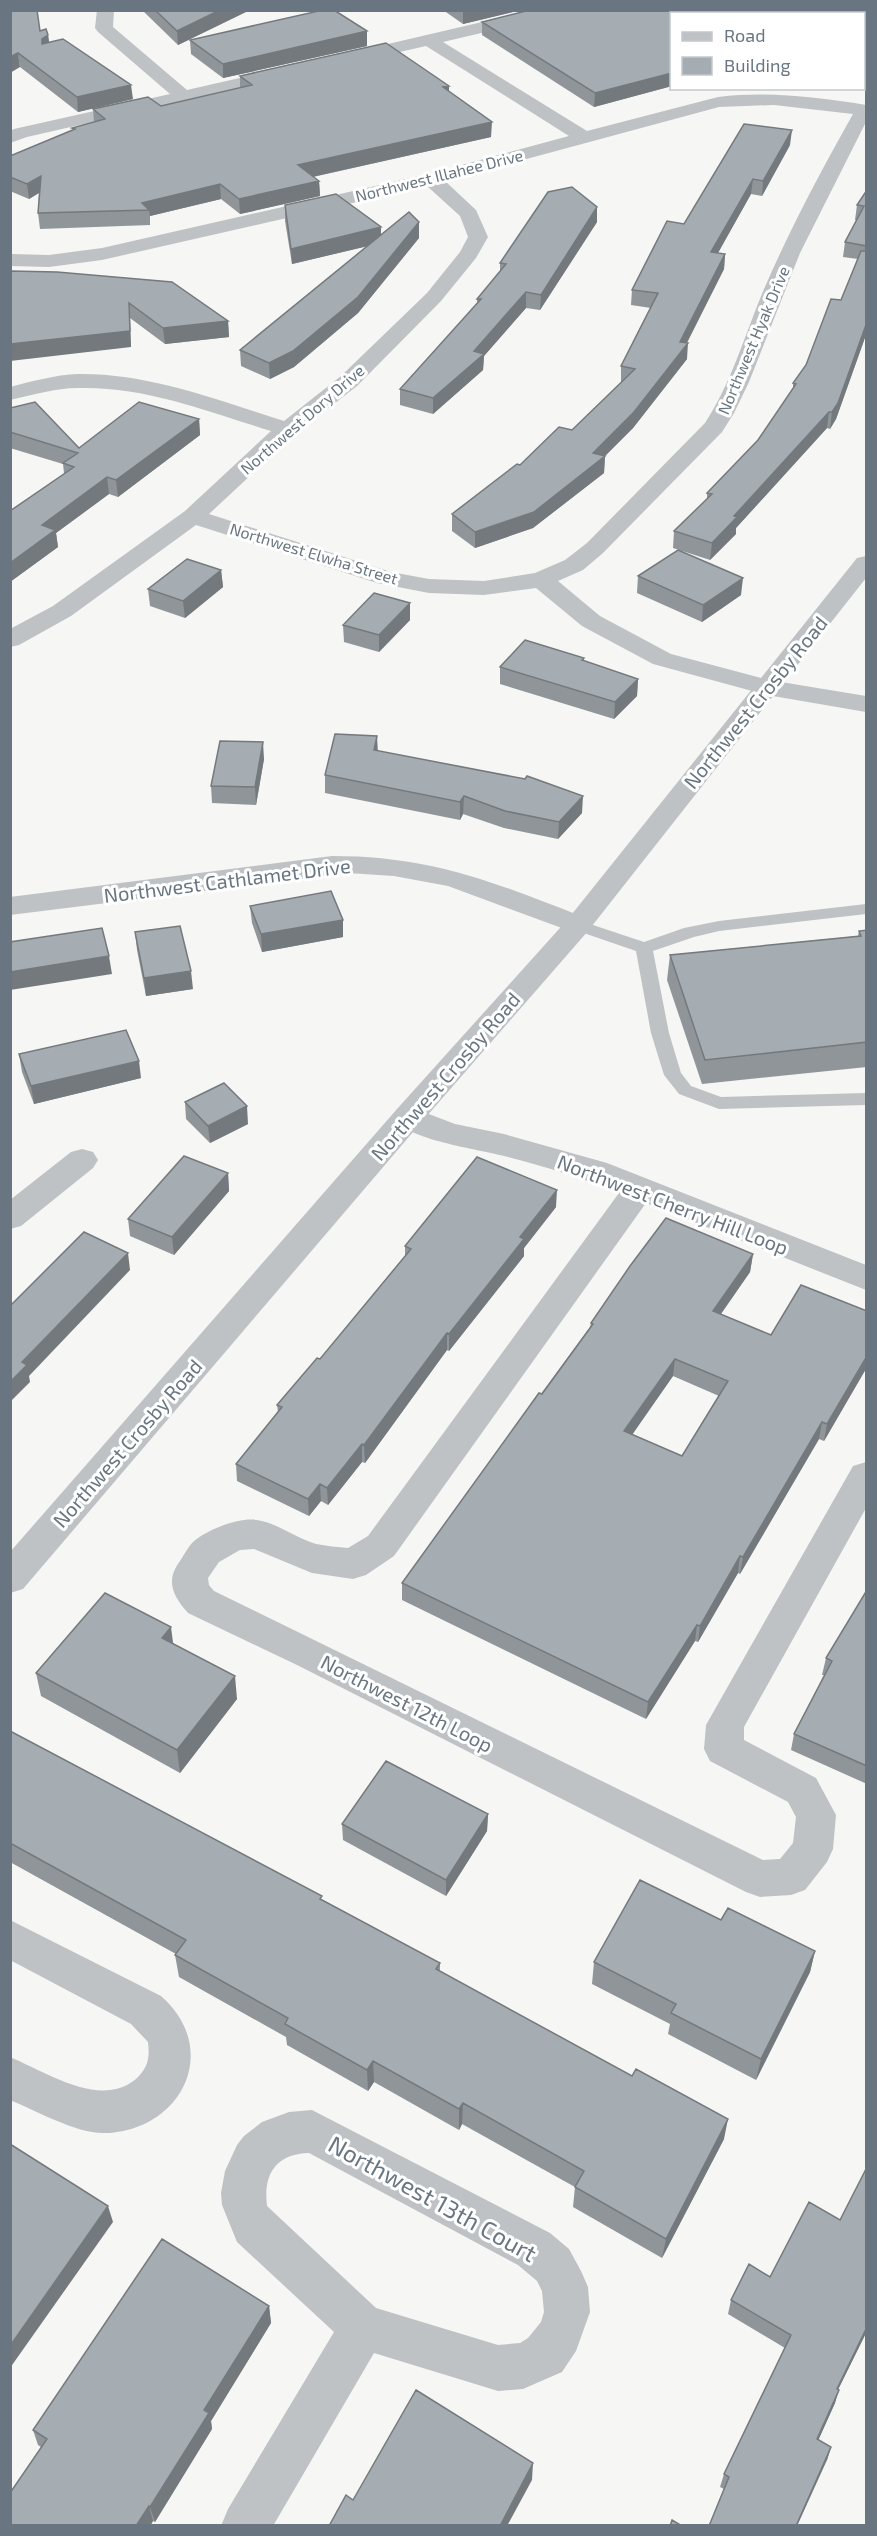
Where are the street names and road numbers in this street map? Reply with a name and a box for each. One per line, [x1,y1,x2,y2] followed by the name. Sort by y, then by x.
[353,145,525,205] street label: Northwest Illahee Drive
[713,263,793,417] street label: Northwest Hyak Drive
[236,360,368,478] street label: Northwest Dory Drive
[228,518,400,588] street label: Northwest Elwha Street
[678,611,832,793] street label: Northwest Crosby Road
[102,853,352,907] street label: Northwest Cathlamet Drive
[365,987,525,1165] street label: Northwest Crosby Road
[554,1149,792,1259] street label: Northwest Cherry Hill Loop
[47,1354,207,1532] street label: Northwest Crosby Road
[317,1649,497,1757] street label: Northwest 12th Loop
[324,2129,542,2267] street label: Northwest 13th Court

